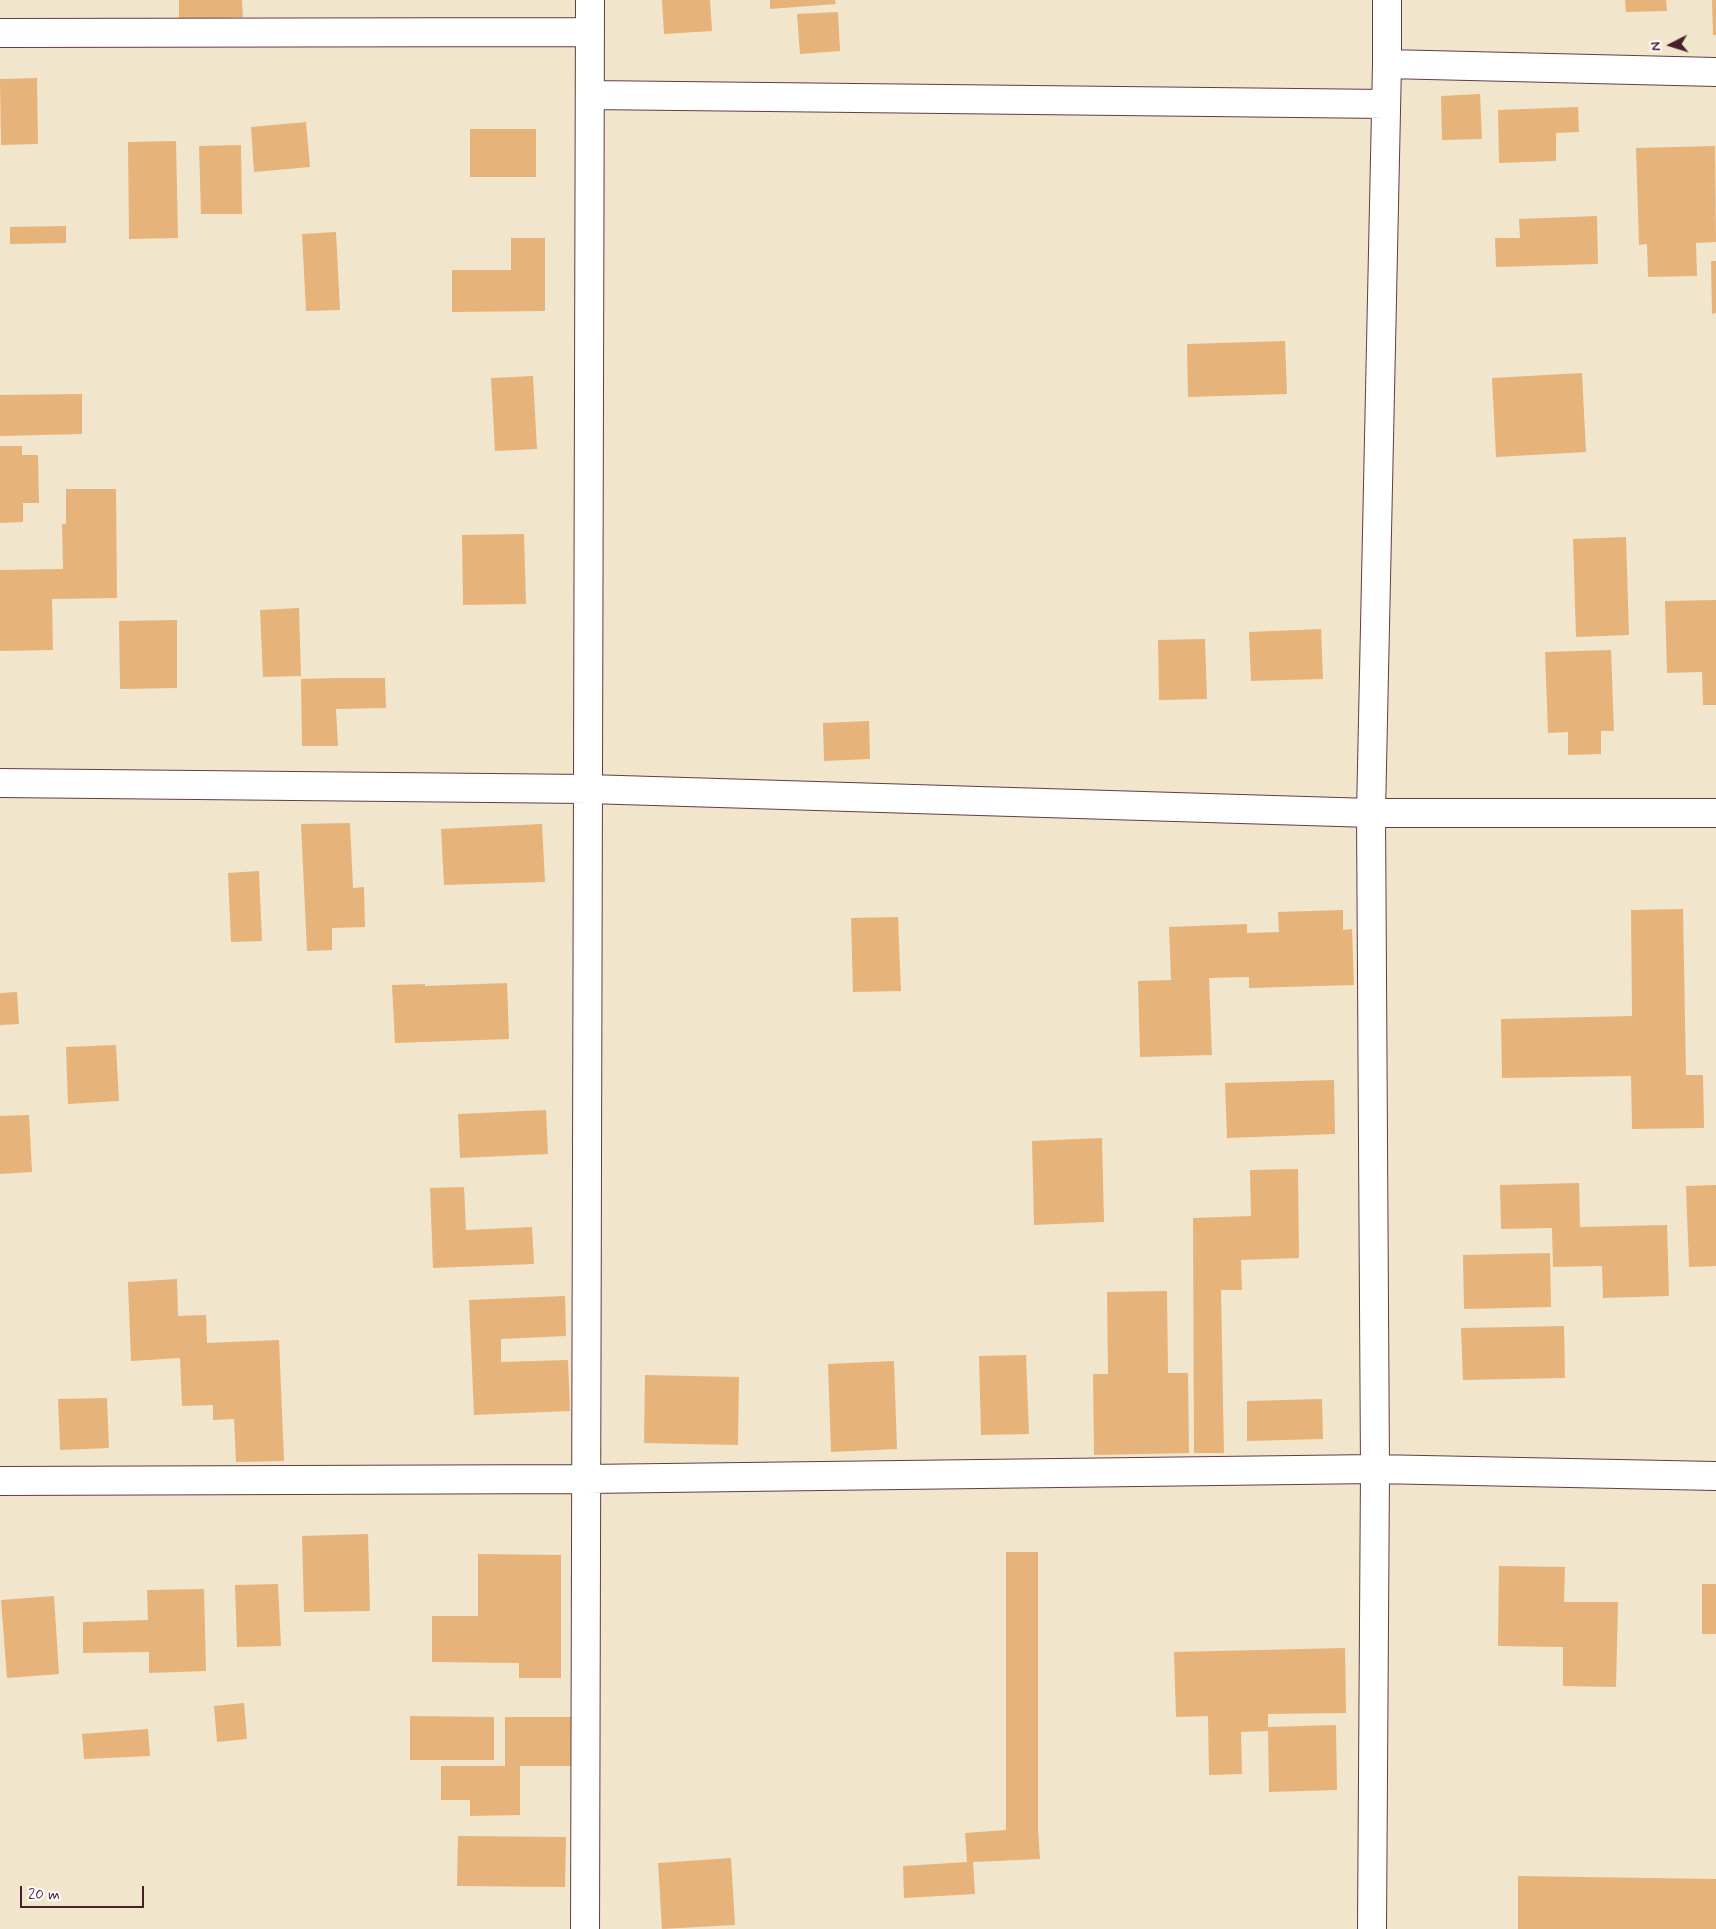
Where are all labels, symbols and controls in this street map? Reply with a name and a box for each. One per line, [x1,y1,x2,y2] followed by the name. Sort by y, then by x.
[1646,20,1696,70] north arrow
[1647,41,1665,52] text: N
[22,1876,146,1908] scale bar
[28,1885,60,1905] text: 20 m

